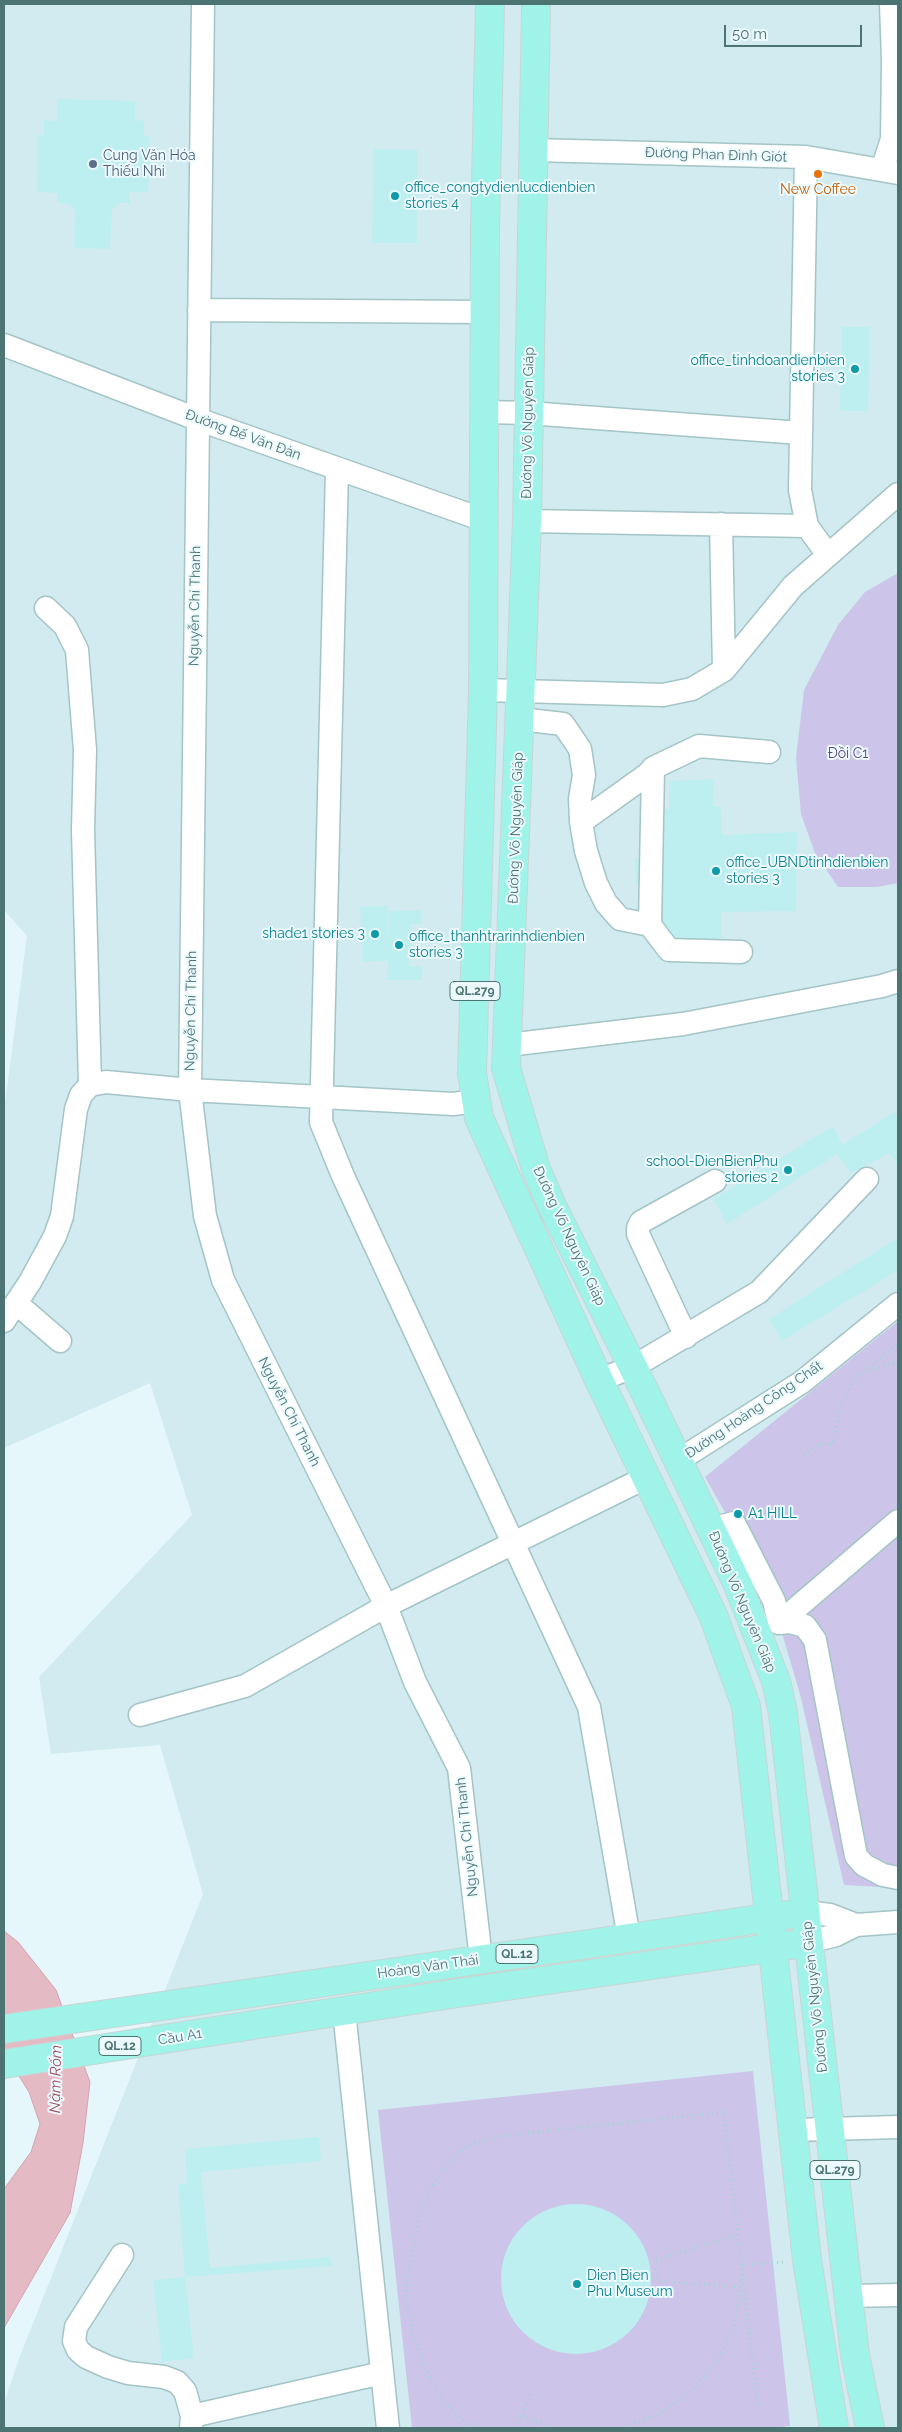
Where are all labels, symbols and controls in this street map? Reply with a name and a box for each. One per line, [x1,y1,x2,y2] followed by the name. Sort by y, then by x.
[727,15,864,47] scale bar
[732,25,767,43] text: 50 m
[645,144,787,166] street label: Đường Phan Đình Giót
[103,148,196,180] place label: Cung Văn Hóa Thiếu Nhi
[87,158,99,170] marker: Cung Văn Hóa Thiếu Nhi
[812,168,824,180] marker: New Coffee
[405,180,595,212] place label: office_congtydienlucdienbien stories 4
[780,182,856,198] place label: New Coffee
[389,190,401,202] marker: office_congtydienlucdienbien stories 4
[518,347,538,499] street label: Đường Võ Nguyên Giáp
[690,353,845,386] place label: office_tinhdoandienbien stories 3
[849,363,861,375] marker: office_tinhdoandienbien stories 3
[183,406,303,464] street label: Đường Bế Văn Đàn
[186,546,204,666] street label: Nguyễn Chí Thanh
[828,746,868,762] park label: Đồi C1
[505,752,527,904] street label: Đường Võ Nguyên Giáp
[726,855,888,888] place label: office_UBNDtinhdienbien stories 3
[710,865,722,877] marker: office_UBNDtinhdienbien stories 3
[262,926,365,942] place label: shade1 stories 3
[369,928,381,940] marker: shade1 stories 3
[409,929,585,962] place label: office_thanhtrarinhdienbien stories 3
[393,939,405,951] marker: office_thanhtrarinhdienbien stories 3
[182,951,200,1071] street label: Nguyễn Chí Thanh
[450,981,500,1000] road number: QL.279
[646,1154,778,1186] place label: school-DienBienPhu stories 2
[529,1164,609,1308] street label: Đường Võ Nguyên Giáp
[782,1164,794,1176] marker: school-DienBienPhu stories 2
[254,1355,324,1469] street label: Nguyễn Chí Thanh
[682,1358,826,1462] street label: Đường Hoàng Công Chất
[748,1506,797,1522] place label: A1 HILL
[732,1508,744,1520] marker: A1 HILL
[705,1529,779,1675] street label: Đường Võ Nguyên Giáp
[452,1776,482,1898] street label: Nguyễn Chí Thanh
[799,1921,831,2073] street label: Đường Võ Nguyên Giáp
[496,1945,538,1964] road number: QL.12
[376,1952,480,1982] street label: Hoàng Văn Thái
[157,2025,203,2049] street label: Cầu A1
[99,2036,141,2056] road number: QL.12
[46,2045,66,2113] water label: Nậm Rốm
[810,2160,860,2180] road number: QL.279
[587,2268,673,2300] place label: Dien Bien Phu Museum
[571,2278,583,2290] marker: Dien Bien Phu Museum

